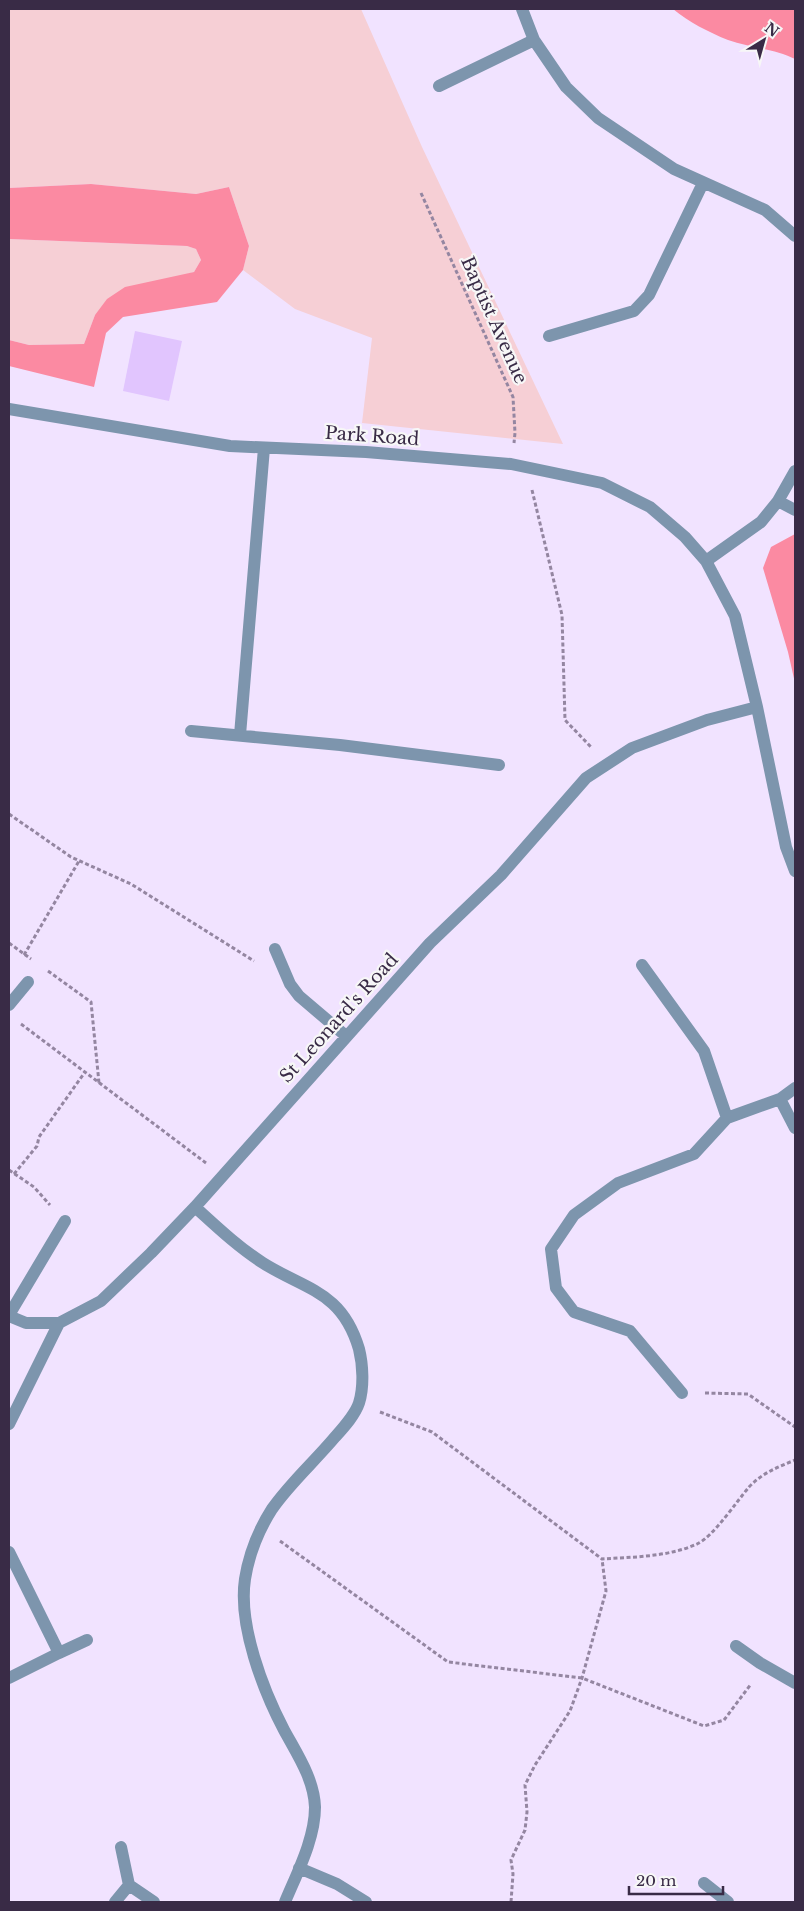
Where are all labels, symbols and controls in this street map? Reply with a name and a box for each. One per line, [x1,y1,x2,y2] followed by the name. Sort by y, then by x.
[739,15,789,65] north arrow
[761,18,782,41] text: N
[456,253,532,387] street label: Baptist Avenue
[324,422,420,450] street label: Park Road
[275,949,403,1087] street label: St Leonard's Road
[629,1864,723,1896] scale bar
[636,1871,676,1890] text: 20 m

